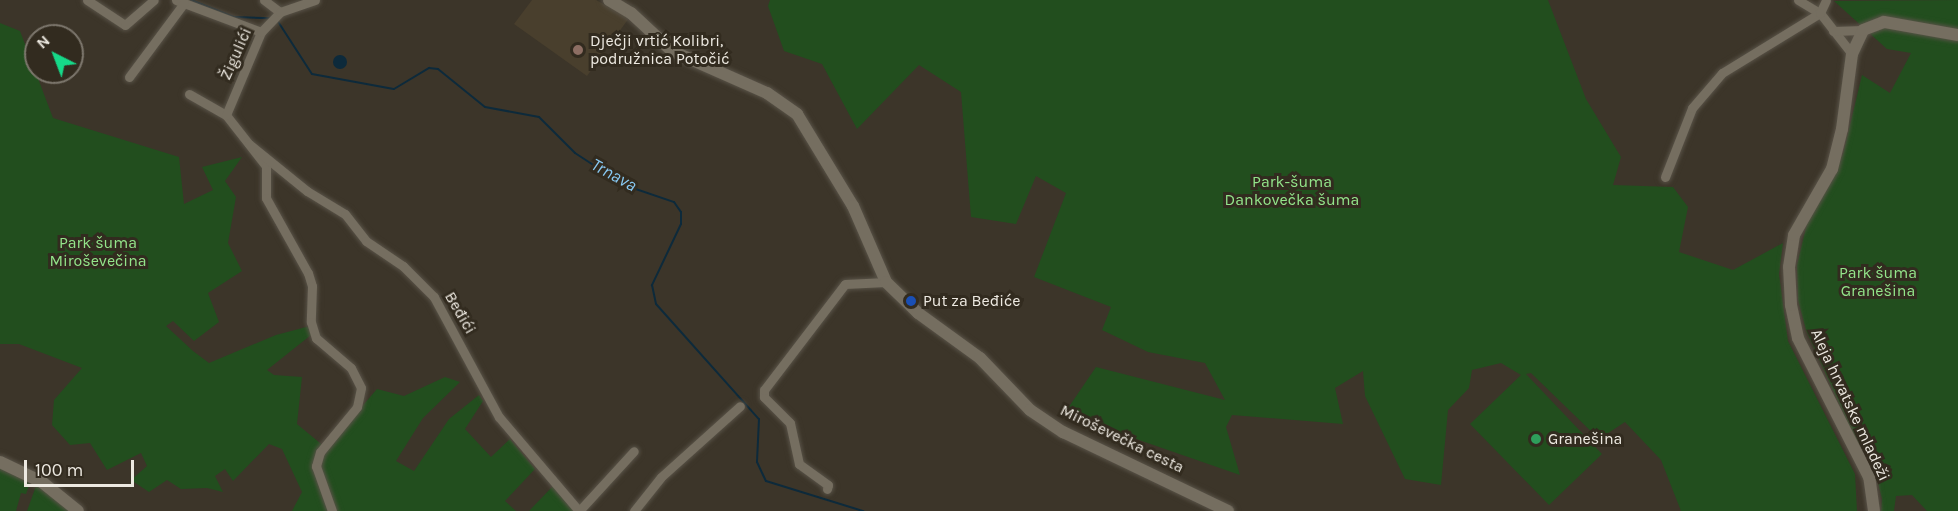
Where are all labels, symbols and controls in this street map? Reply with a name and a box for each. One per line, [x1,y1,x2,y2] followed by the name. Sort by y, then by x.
[24,24,84,84] north arrow
[216,25,256,83] street label: Žigulići
[32,31,54,53] text: N
[590,31,730,69] place label: Dječji vrtić Kolibri, podružnica Potočić
[571,43,585,57] marker: Dječji vrtić Kolibri, podružnica Potočić
[587,154,641,196] water label: Trnava
[1225,172,1359,210] park label: Park-šuma Dankovečka šuma
[49,233,147,271] park label: Park šuma Miroševečina
[1839,263,1917,301] park label: Park šuma Granešina
[440,289,480,337] street label: Beđići
[923,291,1020,311] place label: Put za Beđiće
[904,294,918,308] marker: Put za Beđiće
[1806,326,1894,484] street label: Aleja hrvatske mladeži
[1057,401,1187,477] street label: Miroševečka cesta
[1548,429,1622,449] place label: Granešina
[1529,432,1543,446] marker: Granešina
[27,448,136,486] scale bar
[35,459,83,481] text: 100 m

